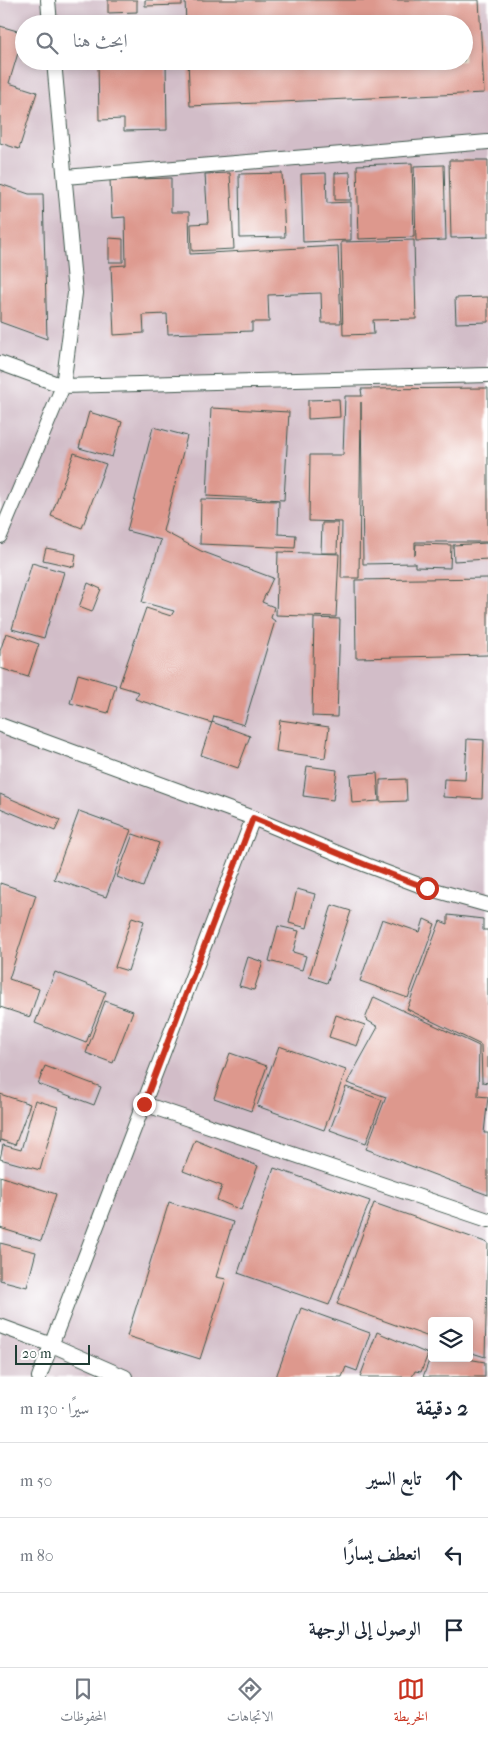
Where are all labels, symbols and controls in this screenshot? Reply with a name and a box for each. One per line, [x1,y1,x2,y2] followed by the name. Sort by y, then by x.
[15,15,473,70] search box
[33,29,61,57] icon: search
[73,30,128,52] text: ابحث هنا
[416,877,439,900] route start
[133,1093,156,1116] route end
[428,1317,473,1362] map controls
[428,1317,473,1362] button: layers
[15,1342,90,1365] scale bar
[22,1345,52,1362] text: 20 m
[416,1396,468,1420] text: 2 دقيقة
[20,1399,89,1418] text: سيرًا · 130 m
[440,1466,468,1494] icon: ahead
[367,1468,421,1490] text: تابع السير
[20,1471,52,1490] text: 50 m
[440,1541,468,1569] icon: left
[343,1543,421,1565] text: انعطف يسارًا
[20,1546,54,1565] text: 80 m
[440,1616,468,1644] icon: arrive
[309,1618,421,1640] text: الوصول إلى الوجهة
[60,1675,106,1730] tab: المحفوظات
[227,1675,273,1730] tab: الاتجاهات
[394,1675,428,1730] tab: الخريطة

